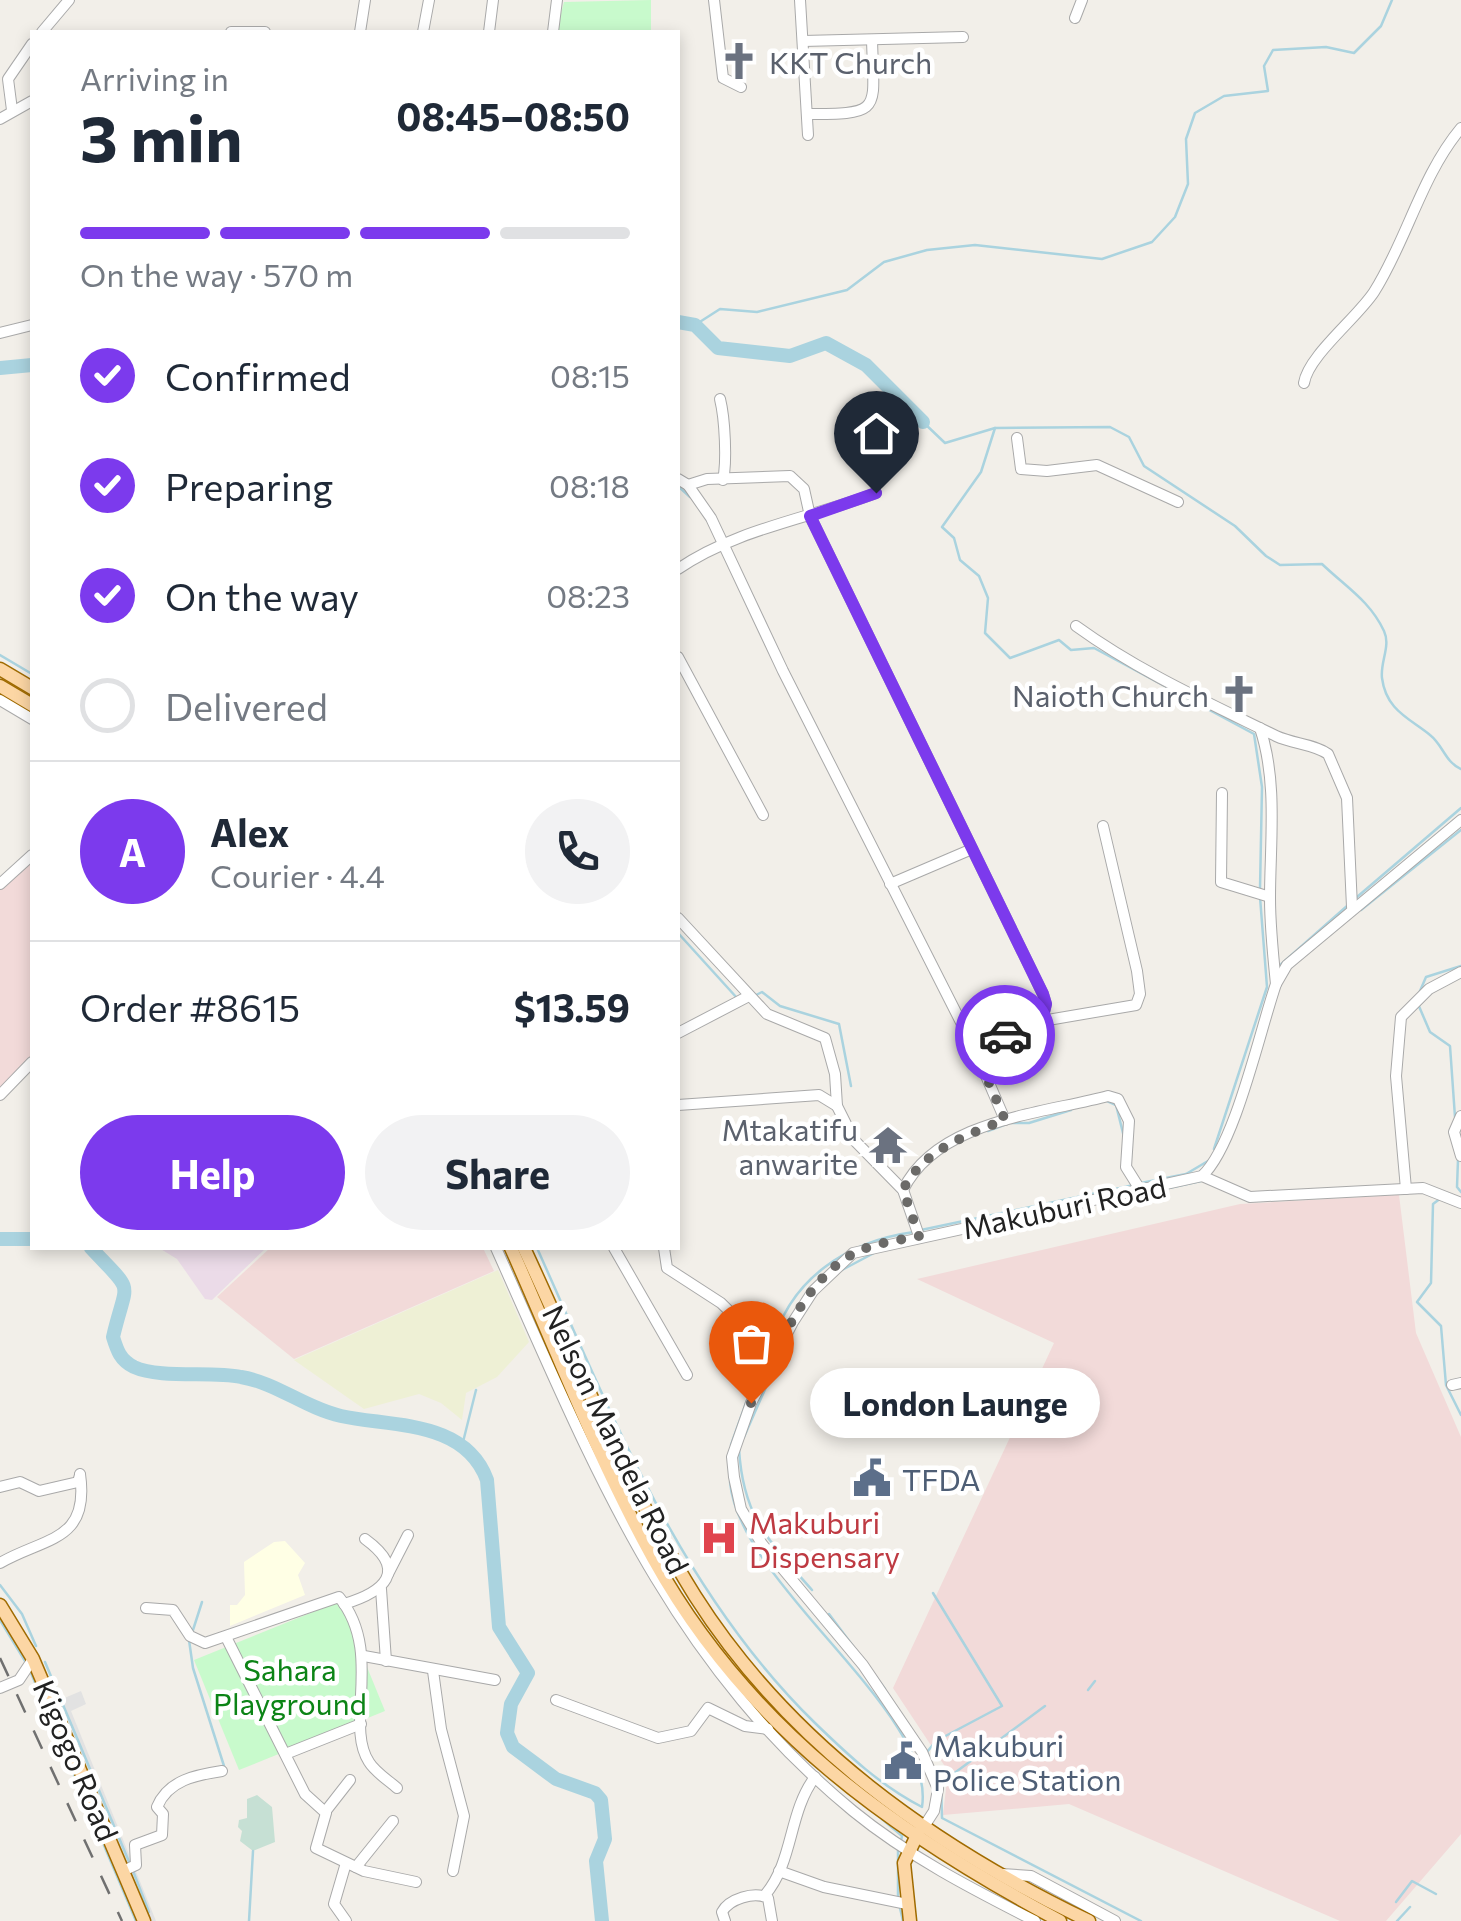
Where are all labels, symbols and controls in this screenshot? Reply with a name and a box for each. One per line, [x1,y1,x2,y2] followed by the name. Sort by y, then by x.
[718,40,760,82] church icon: KKT Church
[769,43,932,80] place label: KKT Church
[80,58,229,98] text: Arriving in
[396,92,630,139] text: 08:45–08:50
[80,96,243,175] text: 3 min
[80,254,353,294] text: On the way · 570 m
[80,348,135,403] icon: check
[165,352,351,399] text: Confirmed
[550,355,630,395] text: 08:15
[834,391,919,494] pin
[849,406,904,461] icon: home
[80,458,135,513] icon: check
[165,462,333,509] text: Preparing
[549,465,630,505] text: 08:18
[80,568,135,623] icon: check
[165,572,359,619] text: On the way
[546,575,630,615] text: 08:23
[1218,673,1260,715] church icon: Naioth Church
[1012,676,1209,713] place label: Naioth Church
[165,682,328,729] text: Delivered
[525,799,630,904] button: phone
[210,808,289,855] text: Alex
[119,828,146,875] text: A
[210,855,385,895] text: Courier · 4.4
[80,983,300,1030] text: Order #8615
[514,983,630,1030] text: $13.59
[955,985,1055,1085] courier
[978,1008,1033,1063] icon: car
[721,1110,858,1181] place label: Mtakatifu anwarite
[80,1115,345,1230] button: Help
[365,1115,630,1230] button: Share
[867,1124,909,1166] temple icon: Mtakatifu anwarite
[959,1166,1169,1246] street label: Makuburi Road
[536,1299,698,1579] street label: Nelson Mandela Road
[709,1301,794,1404] pin
[724,1316,779,1371] icon: bag
[811,1368,1101,1438] callout: London Launge
[843,1383,1068,1423] text: London Launge
[851,1457,893,1499] public building icon: TFDA
[902,1460,980,1497] place label: TFDA
[749,1503,900,1574] place label: Makuburi Dispensary
[698,1517,740,1559] hospital icon: Makuburi Dispensary
[213,1650,367,1721] park label: Sahara Playground
[26,1674,128,1846] street label: Kigogo Road
[933,1726,1121,1797] place label: Makuburi Police Station
[882,1740,924,1782] public building icon: Makuburi Police Station

